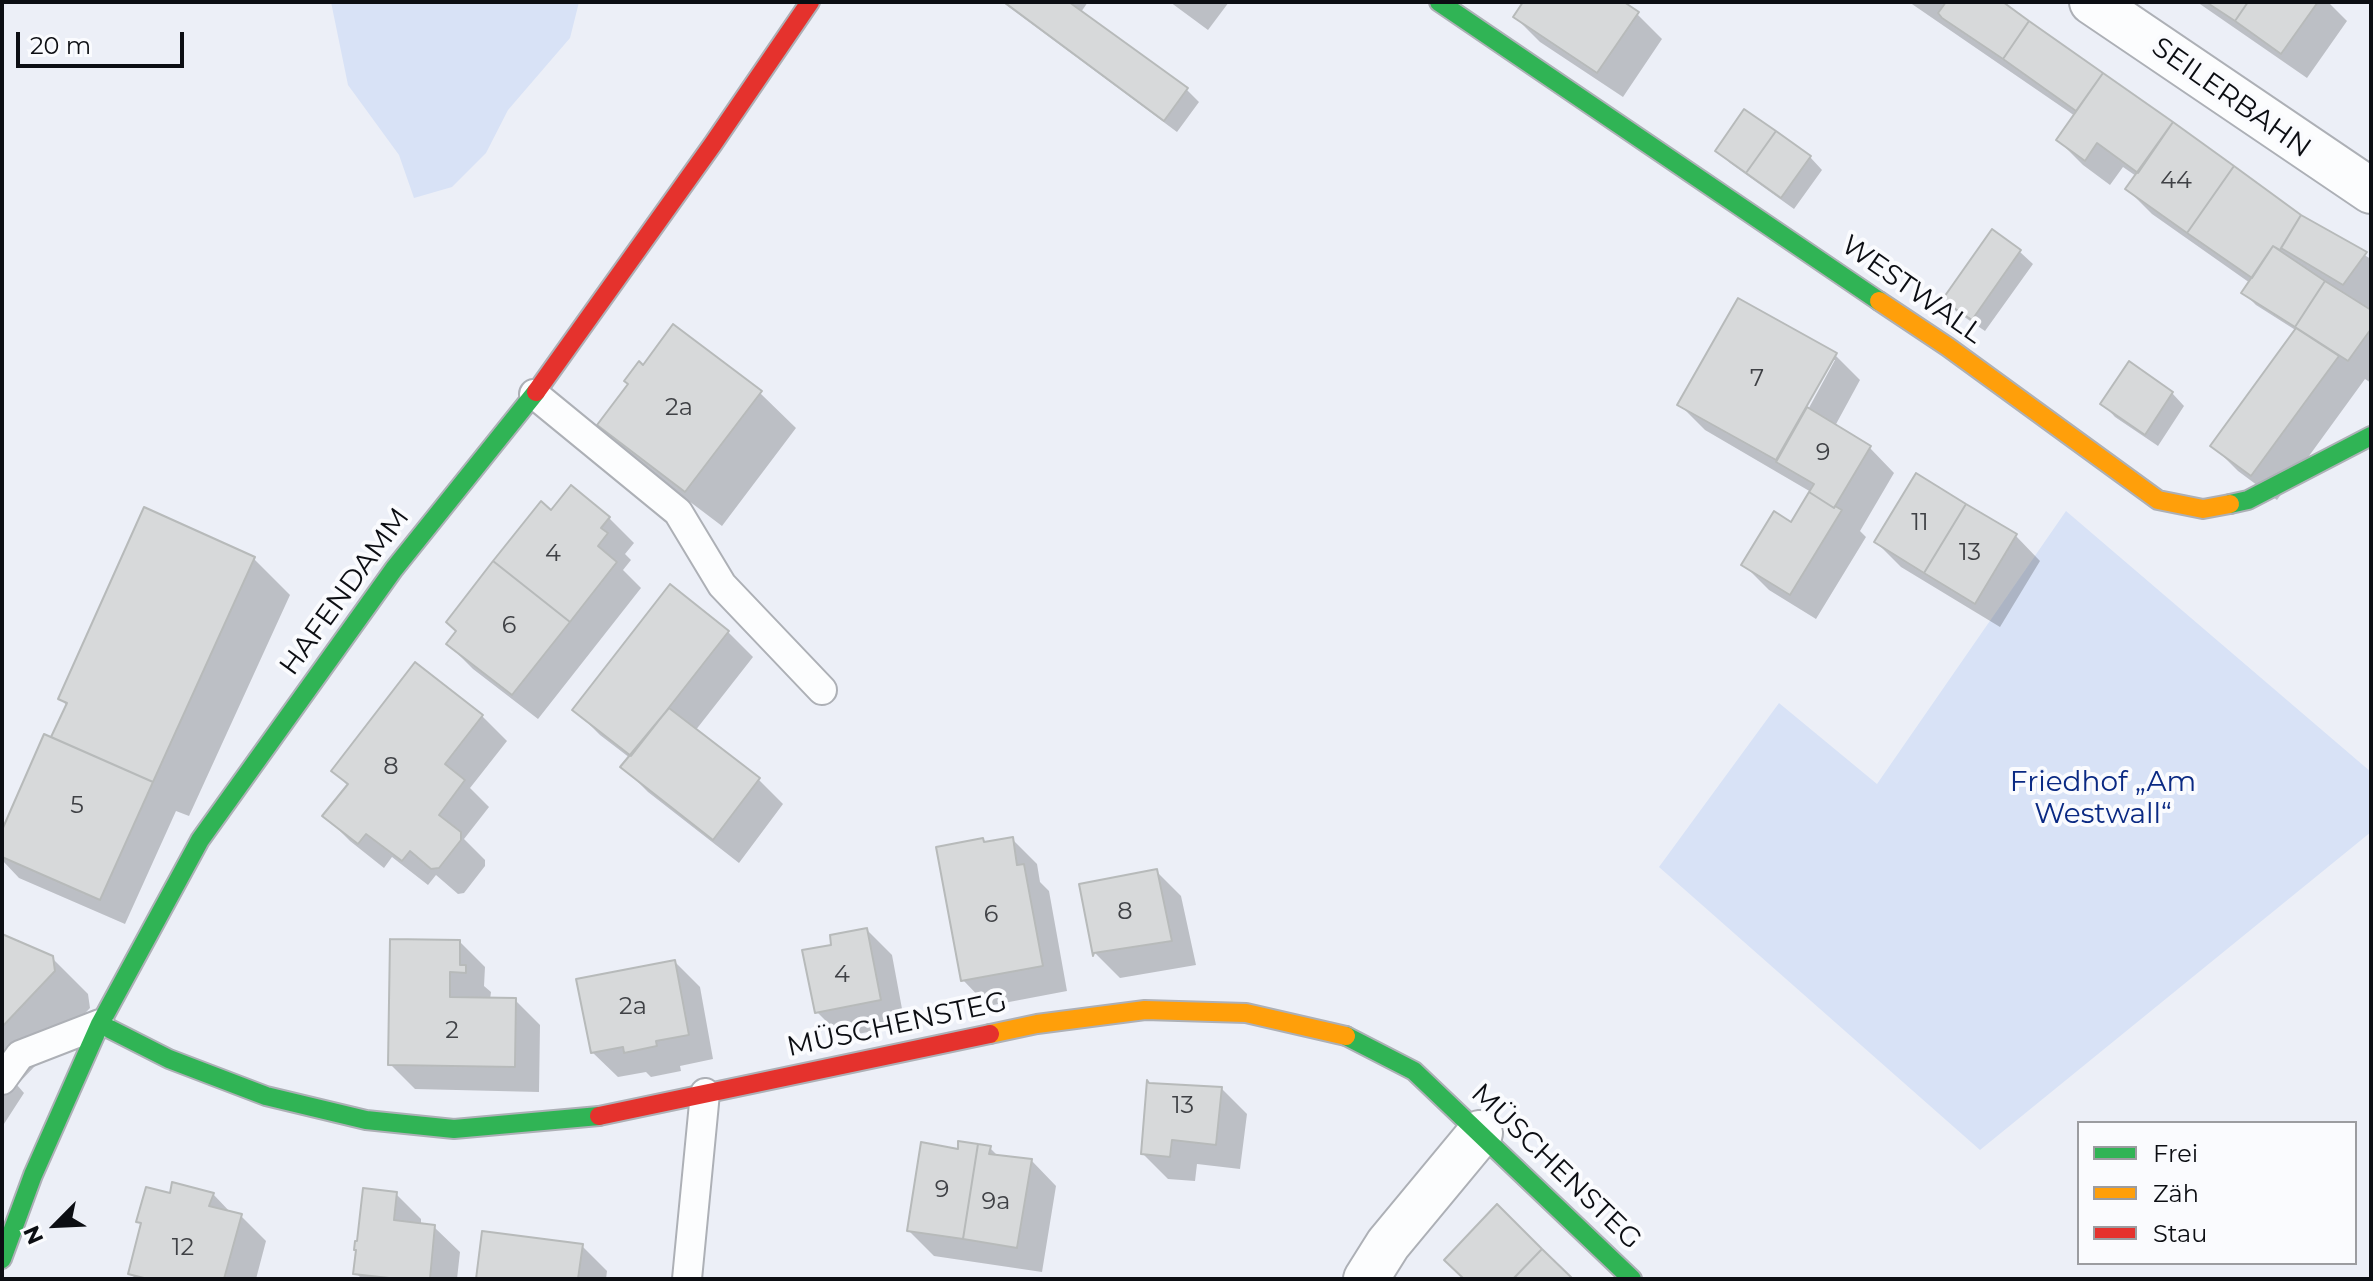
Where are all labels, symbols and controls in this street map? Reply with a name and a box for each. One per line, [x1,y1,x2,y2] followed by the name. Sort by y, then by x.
[20,16,188,66] scale bar
[30,31,91,60] text: 20 m
[2145,31,2317,165] street label: SEILERBAHN
[2160,167,2192,195] house number: 44
[1835,229,1989,351] street label: WESTWALL
[1750,365,1764,393] house number: 7
[665,394,693,422] house number: 2a
[1816,439,1830,467] house number: 9
[273,502,417,682] street label: HAFENDAMM
[1911,509,1929,537] house number: 11
[1959,539,1981,567] house number: 13
[545,540,561,568] house number: 4
[502,612,516,640] house number: 6
[383,753,399,781] house number: 8
[2010,766,2196,832] park label: Friedhof „Am Westwall“
[70,792,84,820] house number: 5
[1117,898,1133,926] house number: 8
[984,901,998,929] house number: 6
[834,961,850,989] house number: 4
[784,985,1010,1065] street label: MÜSCHENSTEG
[619,993,647,1021] house number: 2a
[445,1017,459,1045] house number: 2
[1464,1077,1648,1257] street label: MÜSCHENSTEG
[1172,1092,1194,1120] house number: 13
[2077,1121,2357,1265] legend
[2153,1139,2198,1168] text: Frei
[935,1176,949,1204] house number: 9
[2153,1179,2199,1208] text: Zäh
[16,1185,96,1265] north arrow
[982,1188,1010,1216] house number: 9a
[2153,1219,2207,1248] text: Stau
[18,1221,50,1249] text: N
[172,1234,194,1262] house number: 12

